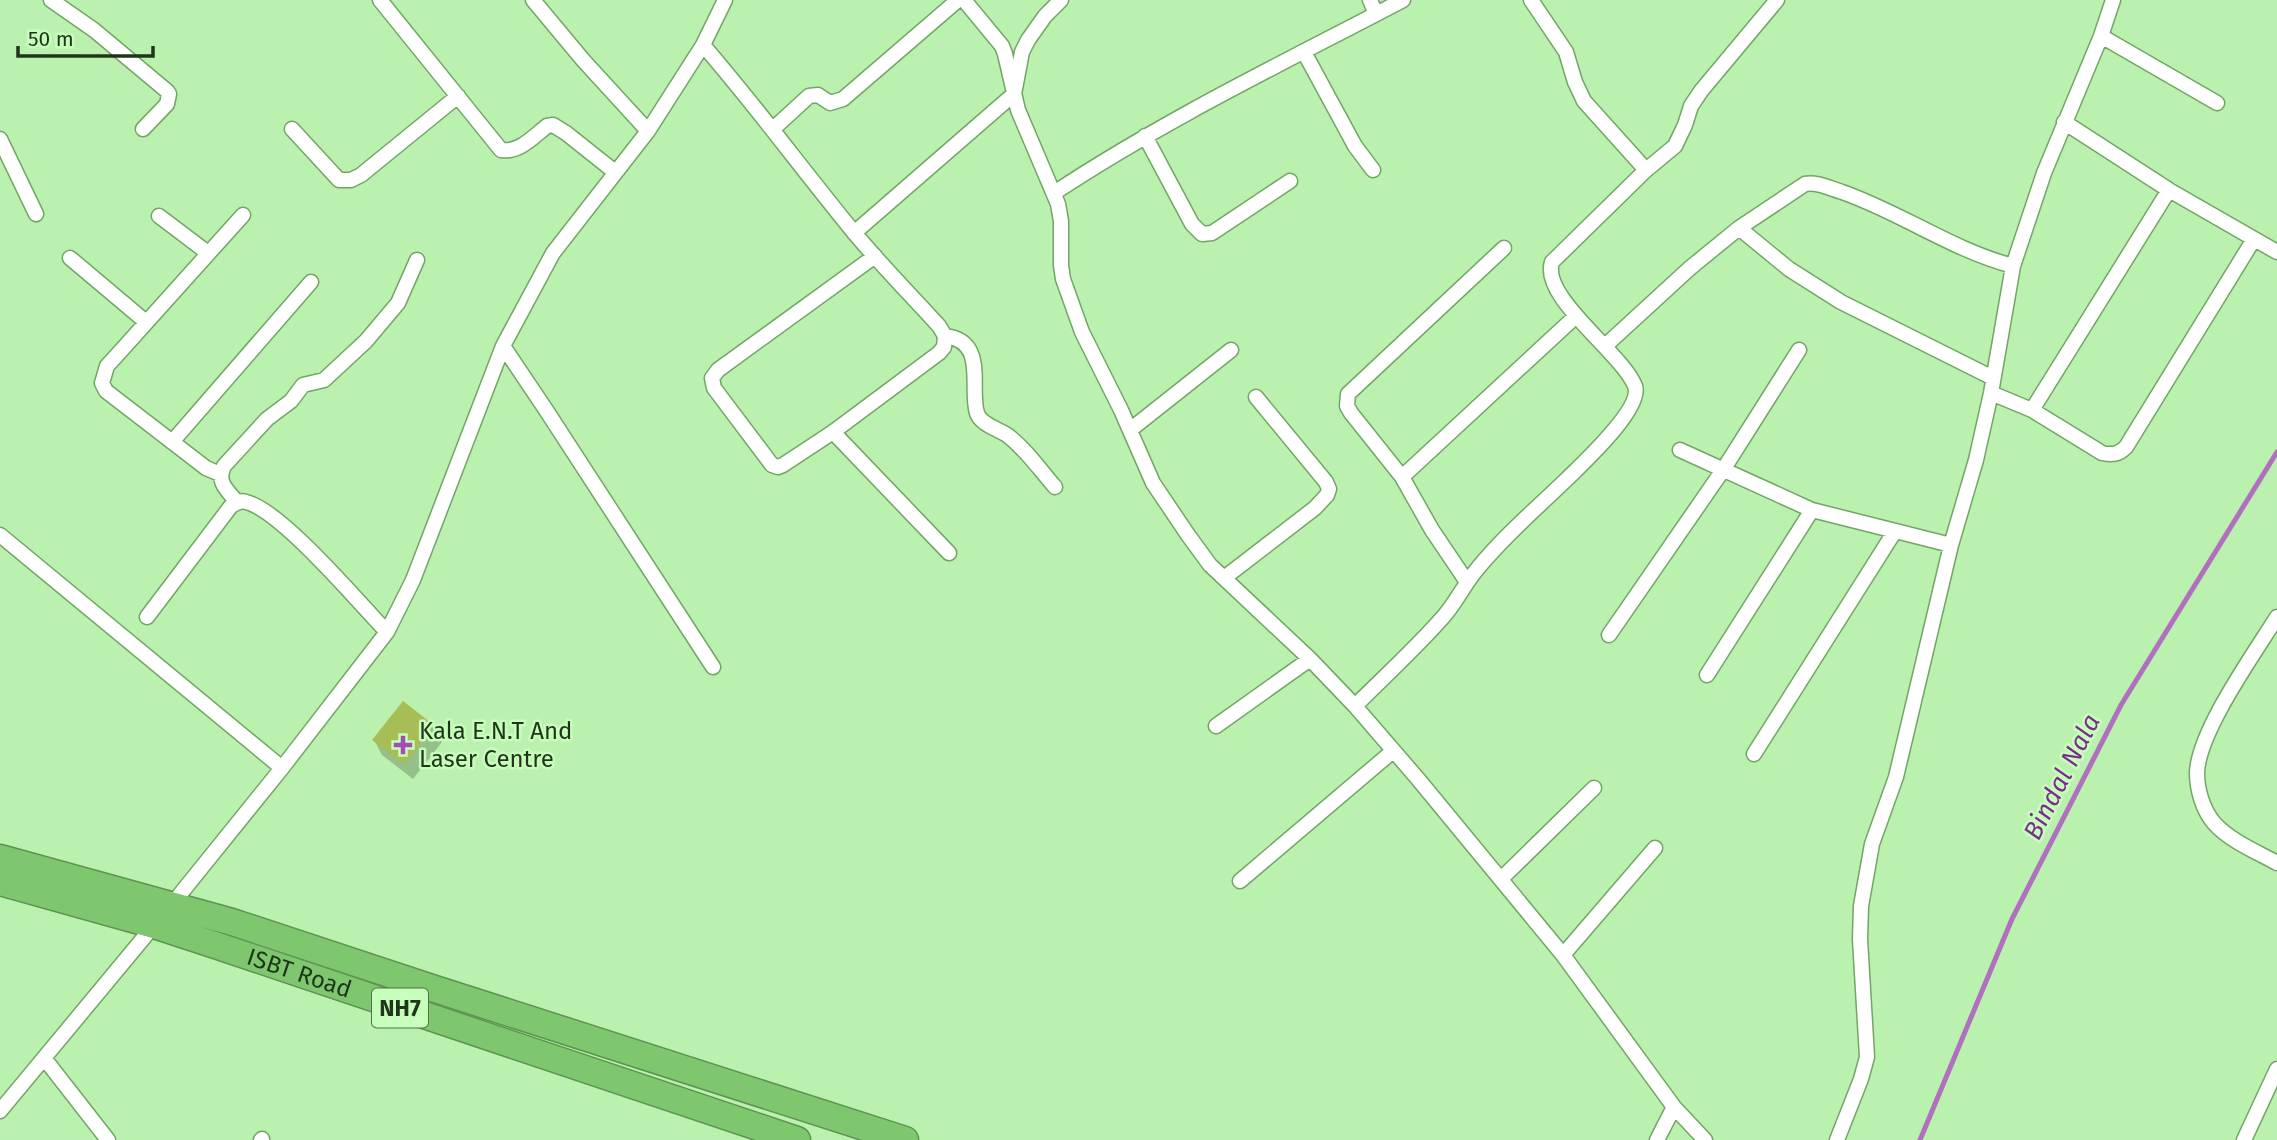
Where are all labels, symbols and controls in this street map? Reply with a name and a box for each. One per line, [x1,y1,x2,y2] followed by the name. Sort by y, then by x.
[18,14,152,58] scale bar
[28,26,74,52] text: 50 m
[2017,709,2107,845] water label: Bindal Nala
[419,717,572,773] place label: Kala E.N.T And Laser Centre
[393,735,413,755] marker: Kala E.N.T And Laser Centre
[243,943,355,1004] street label: ISBT Road
[372,988,428,1028] road number: NH7

